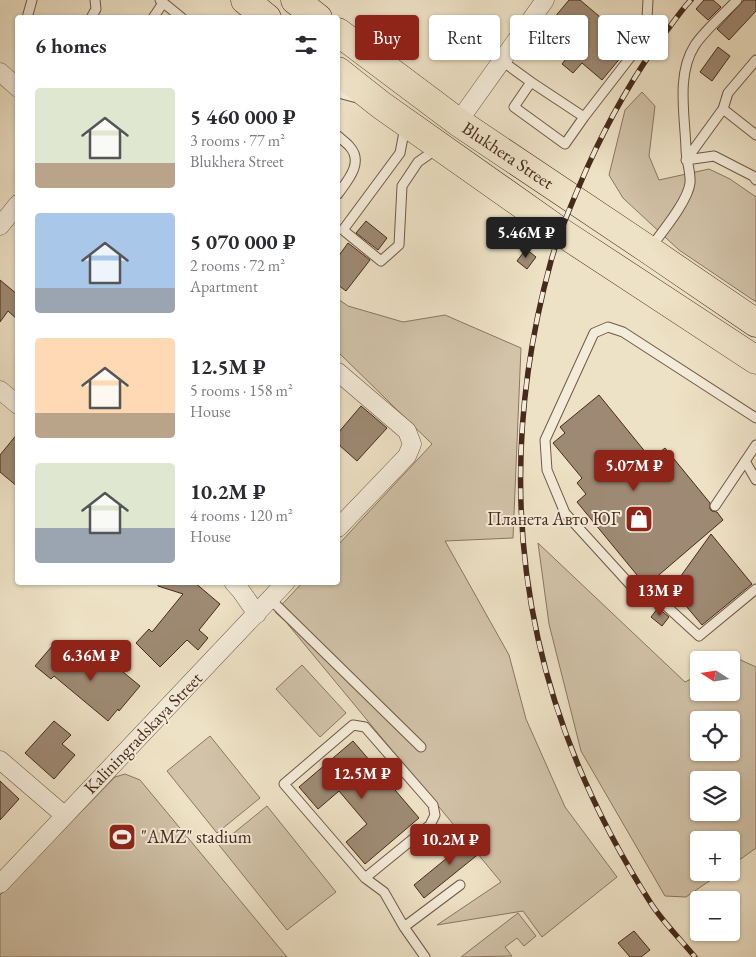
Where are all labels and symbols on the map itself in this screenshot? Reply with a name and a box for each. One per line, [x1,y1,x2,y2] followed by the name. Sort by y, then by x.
[458,116,559,194] street label: Blukhera Street
[480,216,572,259] pin: 5.46M ₽
[588,450,680,492] pin: 5.07M ₽
[624,504,654,534] shop icon: Планета Авто ЮГ
[487,507,621,530] place label: Планета Авто ЮГ
[625,574,695,617] pin: 13M ₽
[45,640,137,682] pin: 6.36M ₽
[690,651,740,701] north arrow
[78,667,207,799] street label: Kaliningradskaya Street
[316,758,408,800] pin: 12.5M ₽
[107,822,137,852] sports icon: "AMZ" stadium
[404,824,496,866] pin: 10.2M ₽
[141,825,252,848] place label: "AMZ" stadium

